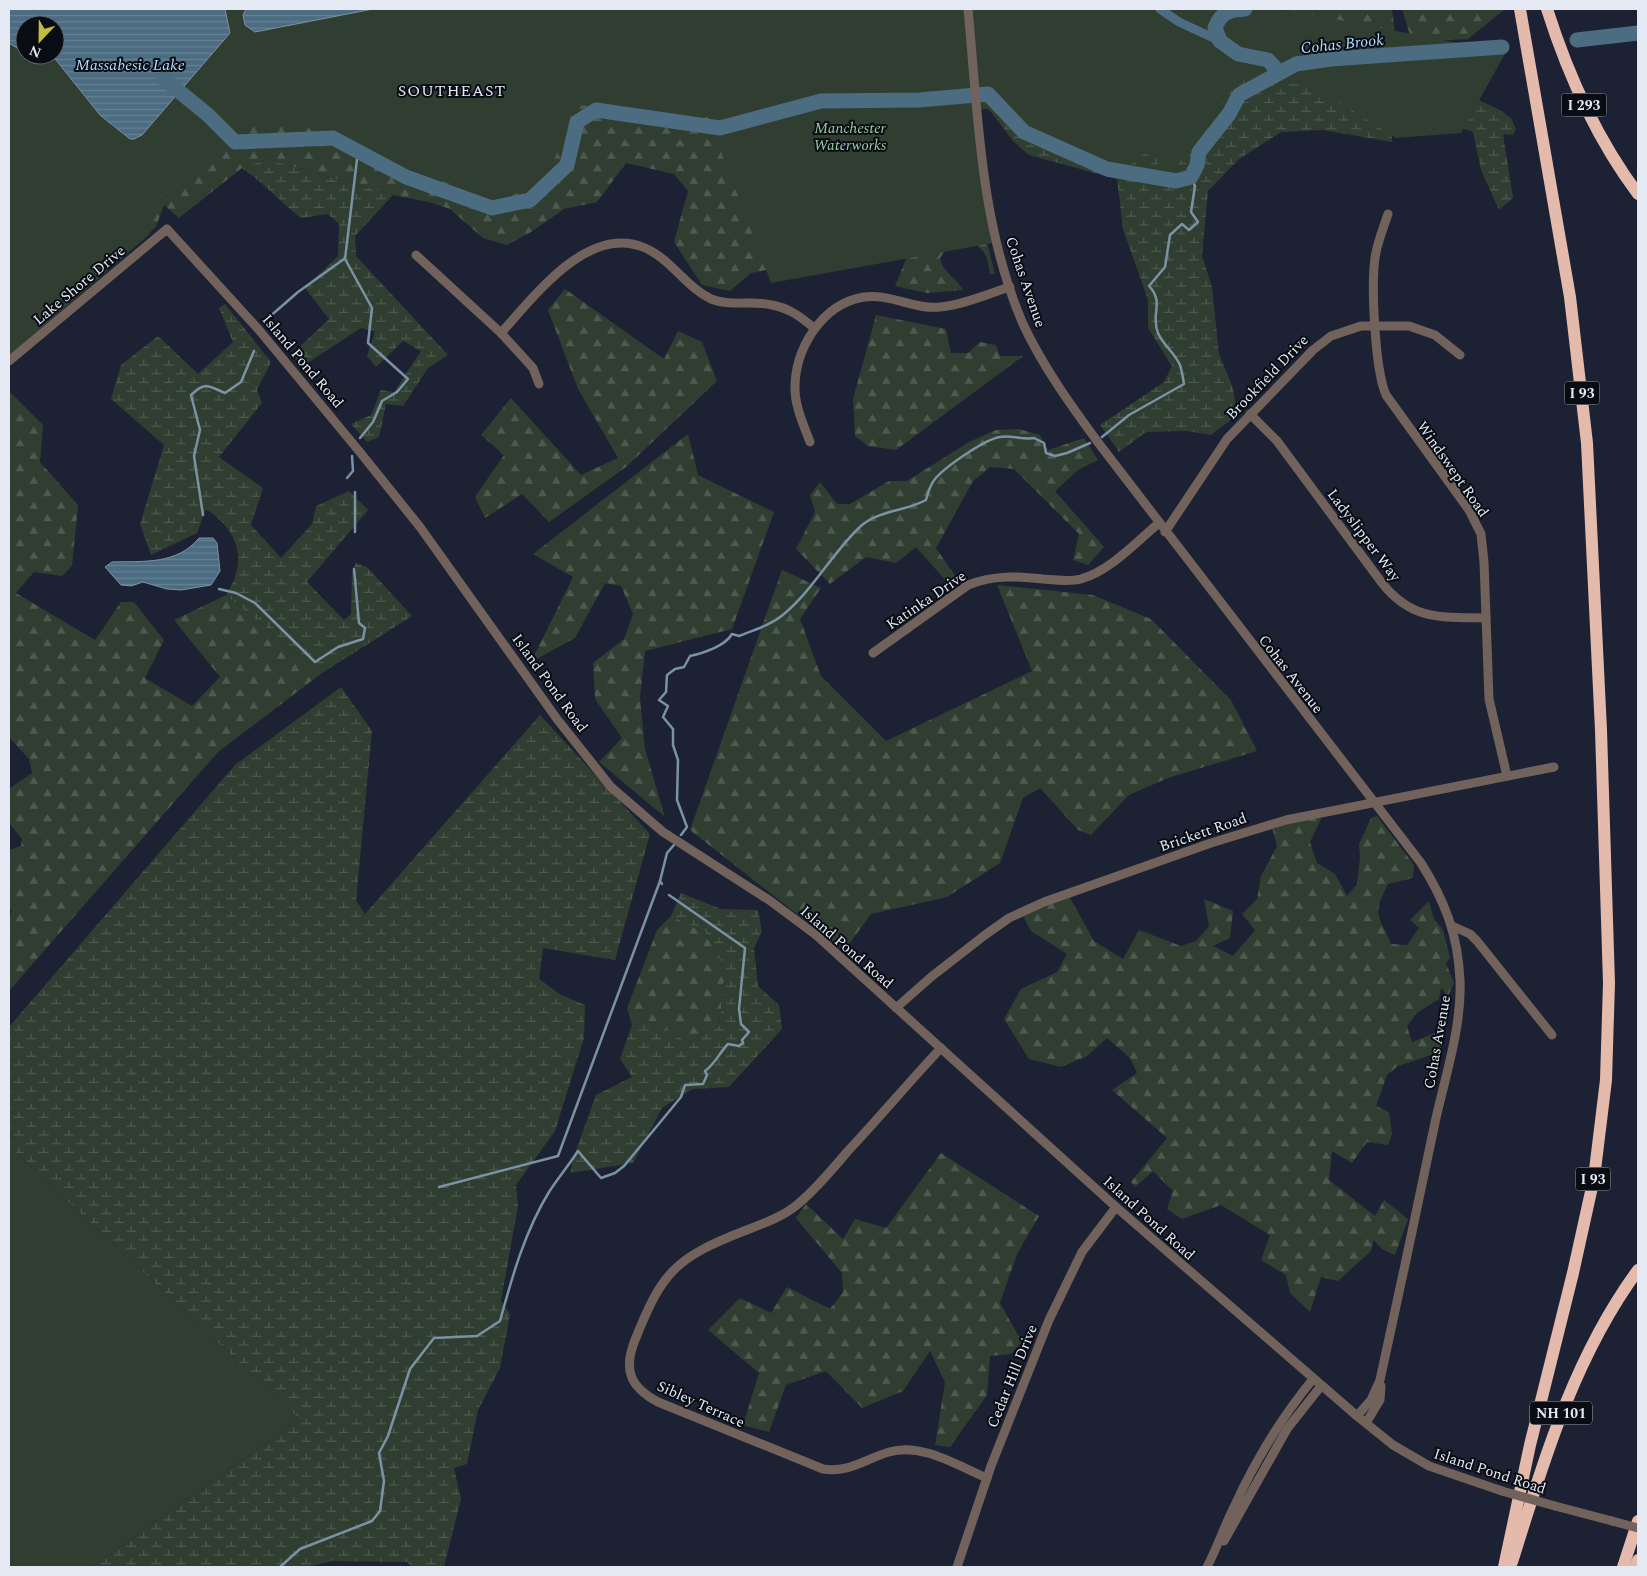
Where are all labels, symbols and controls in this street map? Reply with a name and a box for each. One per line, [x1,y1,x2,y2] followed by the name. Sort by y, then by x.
[15,15,65,65] north arrow
[1299,28,1385,60] water label: Cohas Brook
[26,40,45,63] text: N
[75,53,185,77] water label: Massabesic Lake
[398,79,506,103] district label: SOUTHEAST
[1562,94,1606,116] road number: I 293
[814,117,887,157] park label: Manchester Waterworks
[999,234,1052,331] street label: Cohas Avenue
[28,240,131,331] street label: Lake Shore Drive
[256,309,349,414] street label: Island Pond Road
[1221,330,1314,425] street label: Brookfield Drive
[1564,382,1600,404] road number: I 93
[1411,416,1494,522] street label: Windswept Road
[1321,484,1407,587] street label: Ladyslipper Way
[881,565,971,636] street label: Katinka Drive
[506,629,593,737] street label: Island Pond Road
[1252,630,1329,719] street label: Cohas Avenue
[1156,807,1250,858] street label: Brickett Road
[795,900,898,994] street label: Island Pond Road
[1418,993,1457,1091] street label: Cohas Avenue
[1576,1168,1610,1190] road number: I 93
[1097,1171,1200,1266] street label: Island Pond Road
[981,1321,1044,1431] street label: Cedar Hill Drive
[653,1375,748,1434] street label: Sibley Terrace
[1530,1402,1592,1425] road number: NH 101
[1431,1442,1549,1500] street label: Island Pond Road

